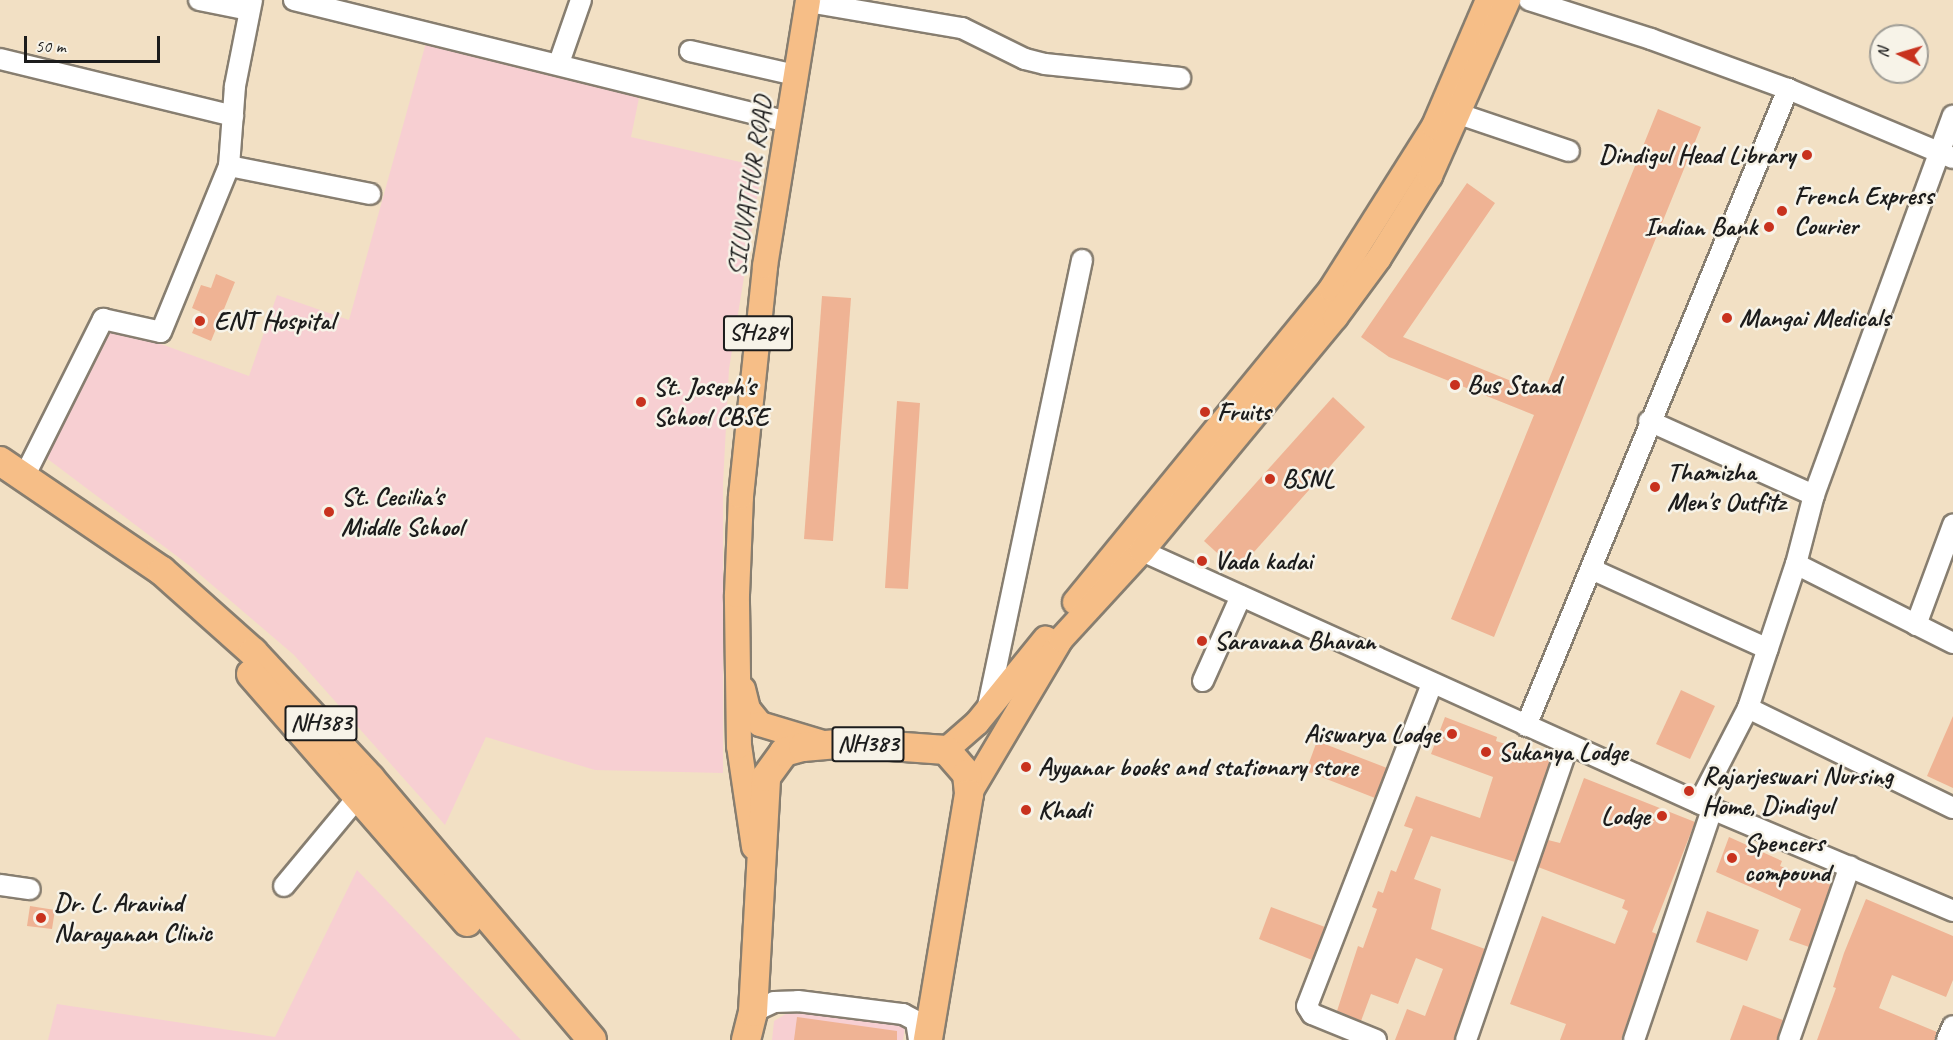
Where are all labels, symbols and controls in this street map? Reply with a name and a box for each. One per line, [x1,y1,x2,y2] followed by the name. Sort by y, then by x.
[27,24,164,62] scale bar
[1869,24,1929,84] north arrow
[35,35,66,57] text: 50 m
[1873,47,1893,58] text: N
[720,93,780,279] street label: SILUVATHUR ROAD
[1600,139,1795,171] place label: Dindigul Head Library
[1800,148,1814,162] marker: Dindigul Head Library
[1794,180,1933,242] place label: French Express Courier
[1775,204,1789,218] marker: French Express Courier
[1643,211,1757,243] place label: Indian Bank
[1762,220,1776,234] marker: Indian Bank
[1739,302,1890,334] place label: Mangai Medicals
[214,305,335,337] place label: ENT Hospital
[1720,311,1734,325] marker: Mangai Medicals
[191,312,209,330] marker: ENT Hospital
[722,312,794,354] road number: SH284
[1467,369,1562,401] place label: Bus Stand
[653,371,768,432] place label: St. Joseph's School CBSE
[1448,378,1462,392] marker: Bus Stand
[634,395,648,409] marker: St. Joseph's School CBSE
[1217,396,1271,428] place label: Fruits
[1198,405,1212,419] marker: Fruits
[1667,456,1785,518] place label: Thamizha Men's Outfitz
[1282,463,1334,495] place label: BSNL
[1263,472,1277,486] marker: BSNL
[1648,480,1662,494] marker: Thamizha Men's Outfitz
[341,481,463,542] place label: St. Cecilia's Middle School
[322,505,336,519] marker: St. Cecilia's Middle School
[1214,545,1312,577] place label: Vada kadai
[1195,554,1209,568] marker: Vada kadai
[1214,625,1376,657] place label: Saravana Bhavan
[1195,634,1209,648] marker: Saravana Bhavan
[284,702,358,744] road number: NH383
[1304,718,1440,750] place label: Aiswarya Lodge
[830,723,906,765] road number: NH383
[1445,727,1459,741] marker: Aiswarya Lodge
[1498,736,1628,768] place label: Sukanya Lodge
[1479,745,1493,759] marker: Sukanya Lodge
[1038,751,1360,783] place label: Ayyanar books and stationary store
[1019,760,1033,774] marker: Ayyanar books and stationary store
[1702,760,1893,822] place label: Rajarjeswari Nursing Home, Dindigul
[1680,782,1698,800] marker: Rajarjeswari Nursing Home, Dindigul
[1038,794,1091,826] place label: Khadi
[1601,800,1650,832] place label: Lodge
[1019,803,1033,817] marker: Khadi
[1655,809,1669,823] marker: Lodge
[1744,827,1830,888] place label: Spencers compound
[1725,851,1739,865] marker: Spencers compound
[54,887,212,948] place label: Dr. L. Aravind Narayanan Clinic
[32,909,50,927] marker: Dr. L. Aravind Narayanan Clinic

